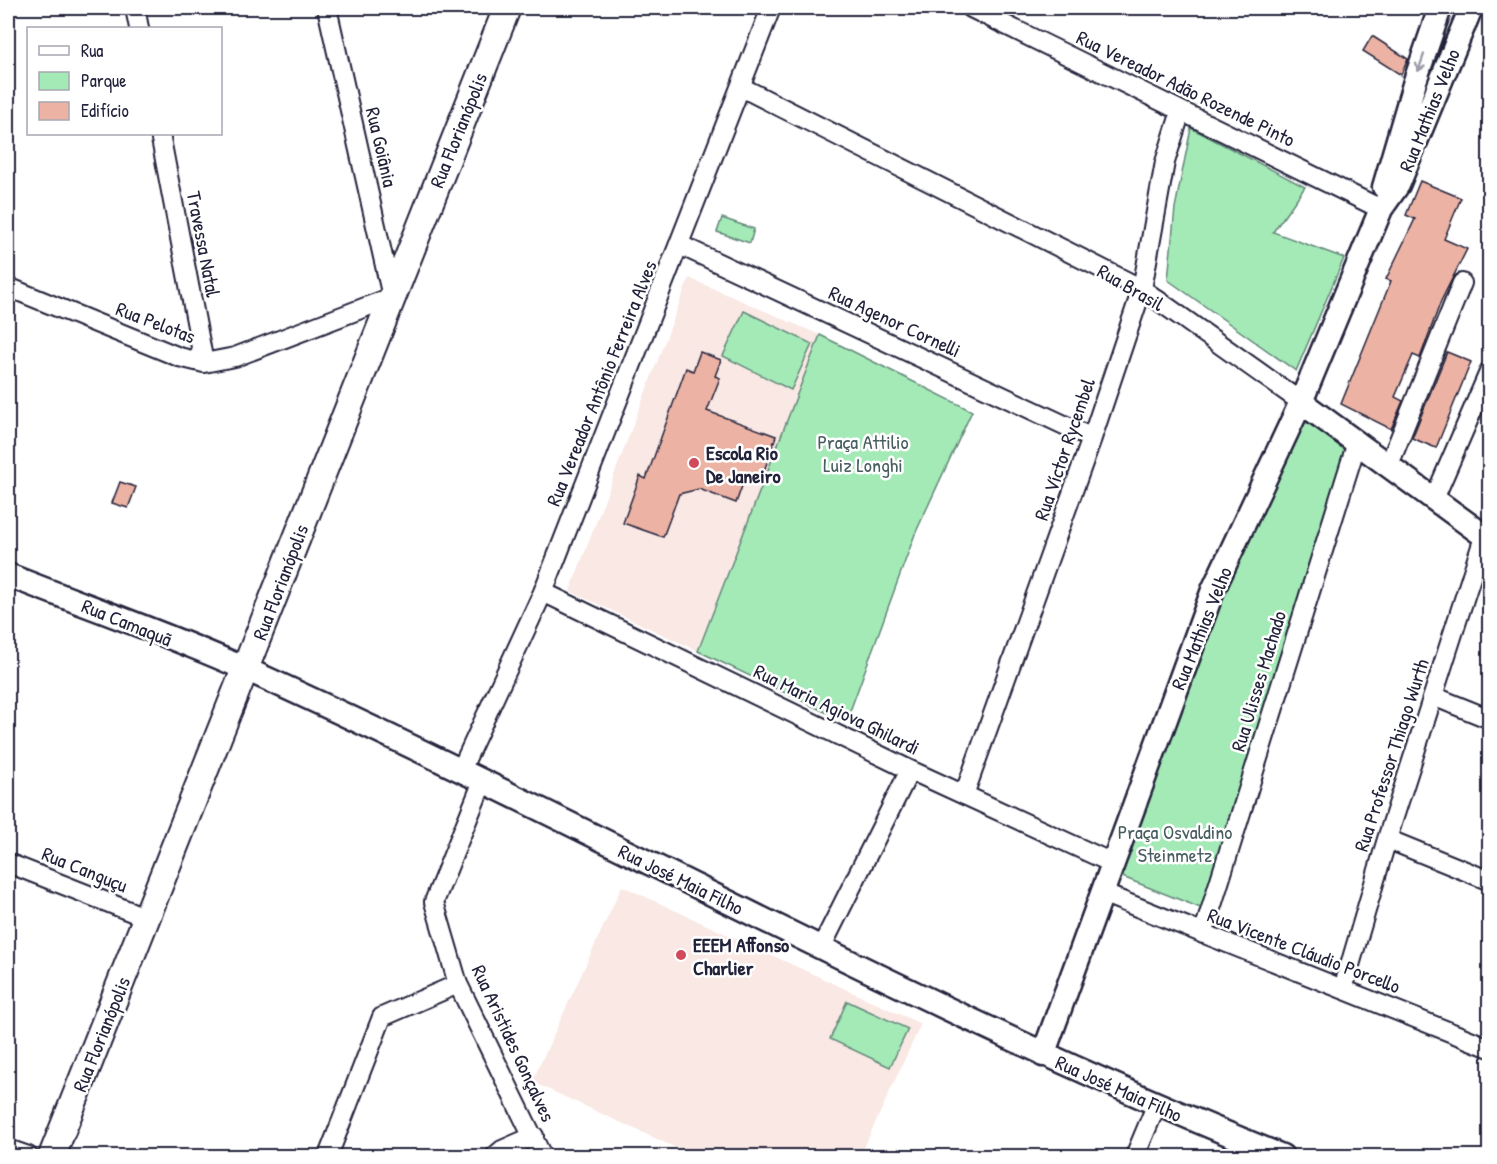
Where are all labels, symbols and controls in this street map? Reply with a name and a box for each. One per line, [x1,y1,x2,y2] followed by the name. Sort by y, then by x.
[1072,23,1300,153] street label: Rua Vereador Adão Rozende Pinto
[27,27,222,135] legend
[81,38,103,63] text: Rua
[1392,45,1466,175] street label: Rua Mathias Velho
[1415,53,1426,72] one-way arrow
[81,68,126,93] text: Parque
[423,68,493,191] street label: Rua Florianópolis
[81,98,129,123] text: Edifício
[360,105,404,190] street label: Rua Goiânia
[181,189,228,300] street label: Travessa Natal
[539,256,663,510] street label: Rua Vereador Antônio Ferreira Alves
[1093,257,1170,317] street label: Rua Brasil
[825,279,965,363] street label: Rua Agenor Cornelli
[112,295,200,350] street label: Rua Pelotas
[1027,374,1101,524] street label: Rua Víctor Rycembel
[817,428,909,478] park label: Praça Attilio Luiz Longhi
[706,439,781,489] place label: Escola Rio De Janeiro
[687,456,701,470] marker: Escola Rio De Janeiro
[246,520,315,644] street label: Rua Florianópolis
[1164,563,1238,693] street label: Rua Mathias Velho
[78,592,176,652] street label: Rua Camaquã
[1224,607,1292,755] street label: Rua Ulisses Machado
[1347,655,1435,855] street label: Rua Professor Thiago Wurth
[750,657,924,761] street label: Rua Maria Agiova Ghilardi
[1118,818,1232,868] park label: Praça Osvaldino Steinmetz
[614,837,748,921] street label: Rua José Maia Filho
[38,840,132,898] street label: Rua Canguçu
[1204,901,1404,999] street label: Rua Vicente Cláudio Porcello
[693,931,789,981] place label: EEEM Affonso Charlier
[674,948,688,962] marker: EEEM Affonso Charlier
[466,960,562,1126] street label: Rua Aristides Gonçalves
[66,972,136,1095] street label: Rua Florianópolis
[1052,1048,1186,1128] street label: Rua José Maia Filho

